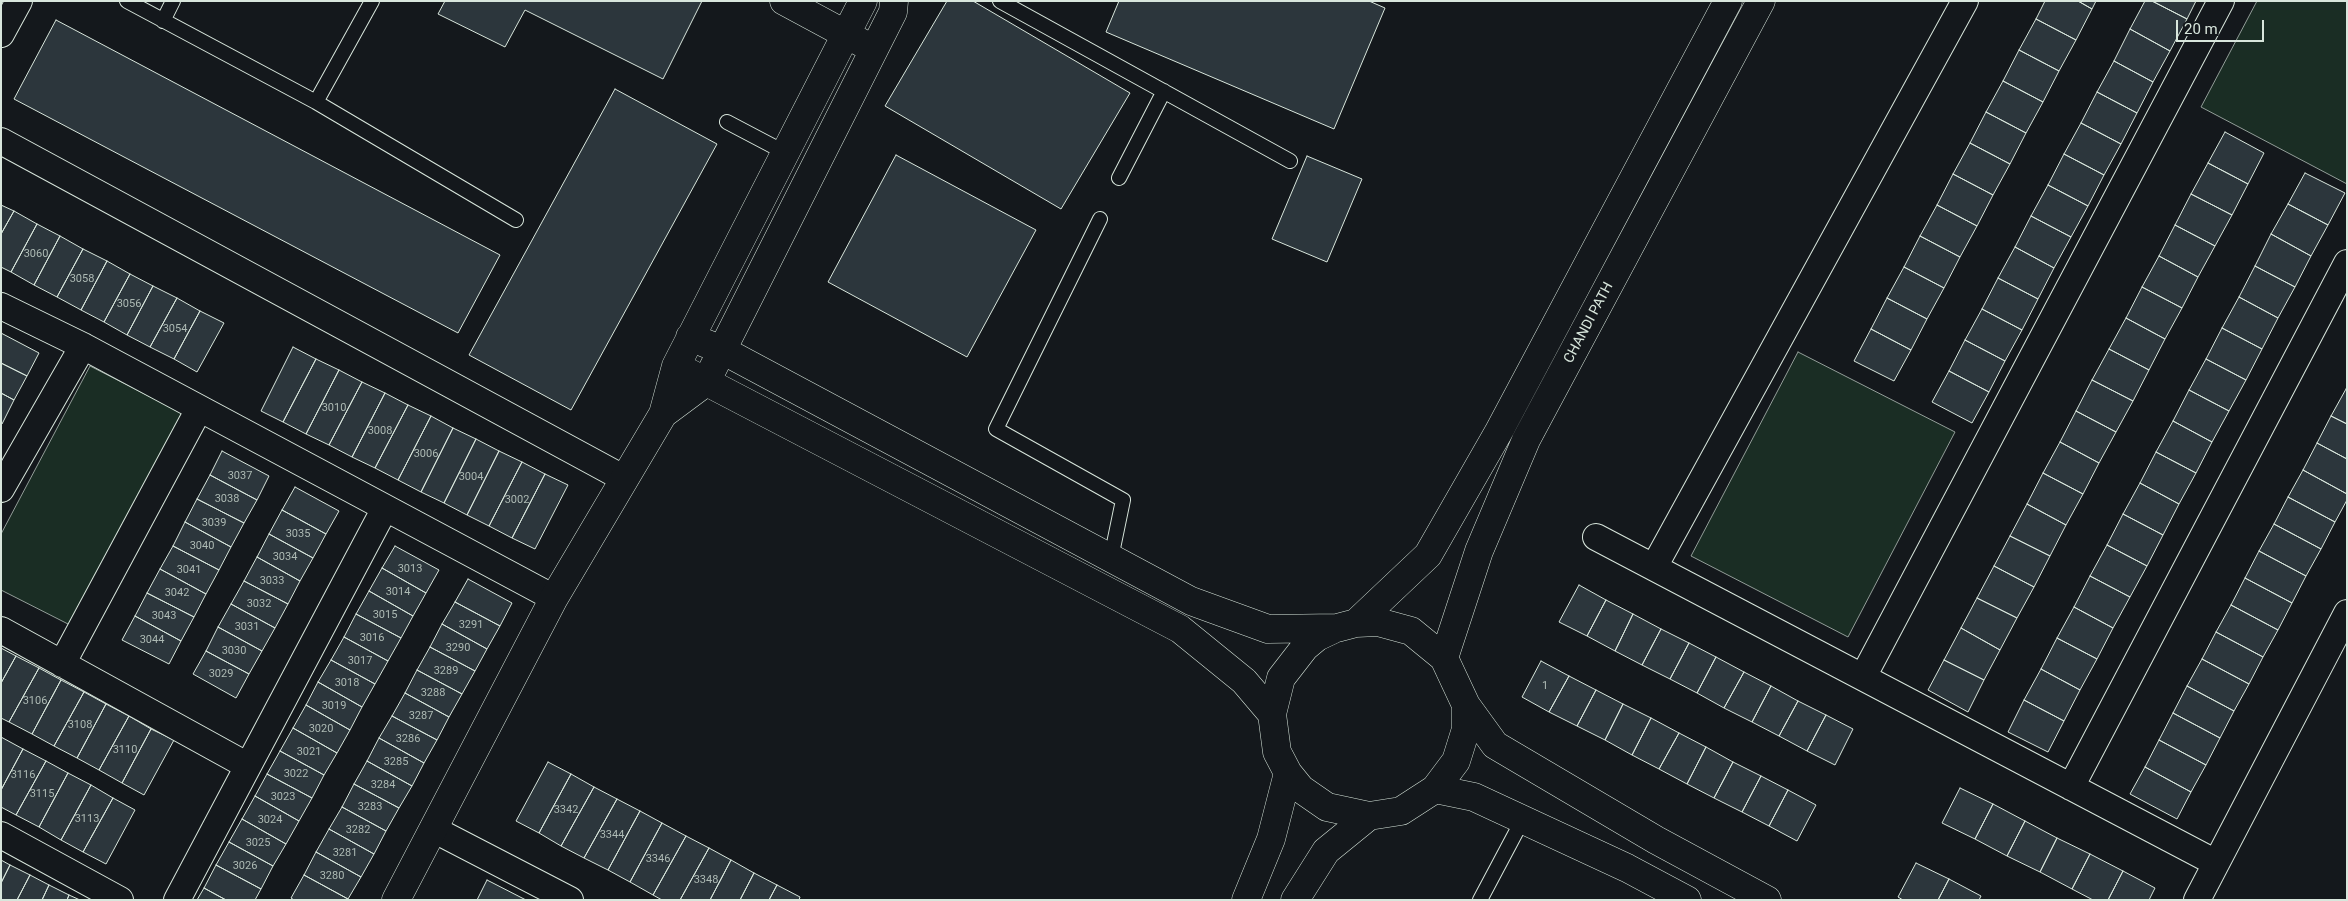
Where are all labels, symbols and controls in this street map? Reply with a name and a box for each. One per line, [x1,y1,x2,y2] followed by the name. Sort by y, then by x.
[2178,10,2266,42] scale bar
[2184,20,2218,38] text: 20 m
[24,247,48,261] house number: 3060
[70,272,94,286] house number: 3058
[1561,280,1617,366] street label: CHANDI PATH
[117,297,141,311] house number: 3056
[163,322,187,336] house number: 3054
[322,401,346,415] house number: 3010
[368,424,392,438] house number: 3008
[414,447,438,461] house number: 3006
[228,469,252,483] house number: 3037
[459,470,483,484] house number: 3004
[215,492,239,506] house number: 3038
[505,493,529,507] house number: 3002
[202,516,226,530] house number: 3039
[286,527,310,541] house number: 3035
[190,539,214,553] house number: 3040
[273,550,297,564] house number: 3034
[398,562,422,576] house number: 3013
[177,563,201,577] house number: 3041
[260,574,284,588] house number: 3033
[386,585,410,599] house number: 3014
[165,586,189,600] house number: 3042
[247,597,271,611] house number: 3032
[373,608,397,622] house number: 3015
[152,609,176,623] house number: 3043
[459,618,483,632] house number: 3291
[235,620,259,634] house number: 3031
[360,631,384,645] house number: 3016
[140,633,164,647] house number: 3044
[446,641,470,655] house number: 3290
[222,644,246,658] house number: 3030
[348,654,372,668] house number: 3017
[434,664,458,678] house number: 3289
[209,667,233,681] house number: 3029
[335,676,359,690] house number: 3018
[1542,679,1548,693] house number: 1
[421,686,445,700] house number: 3288
[23,694,47,708] house number: 3106
[322,699,346,713] house number: 3019
[409,709,433,723] house number: 3287
[68,718,92,732] house number: 3108
[309,722,333,736] house number: 3020
[396,732,420,746] house number: 3286
[113,743,137,757] house number: 3110
[297,745,321,759] house number: 3021
[384,755,408,769] house number: 3285
[284,767,308,781] house number: 3022
[11,768,35,782] house number: 3116
[371,778,395,792] house number: 3284
[30,787,54,801] house number: 3115
[271,790,295,804] house number: 3023
[358,800,382,814] house number: 3283
[554,803,578,817] house number: 3342
[75,812,99,826] house number: 3113
[258,813,282,827] house number: 3024
[346,823,370,837] house number: 3282
[600,828,624,842] house number: 3344
[246,836,270,850] house number: 3025
[333,846,357,860] house number: 3281
[646,852,670,866] house number: 3346
[233,859,257,873] house number: 3026
[320,869,344,883] house number: 3280
[694,873,718,887] house number: 3348

